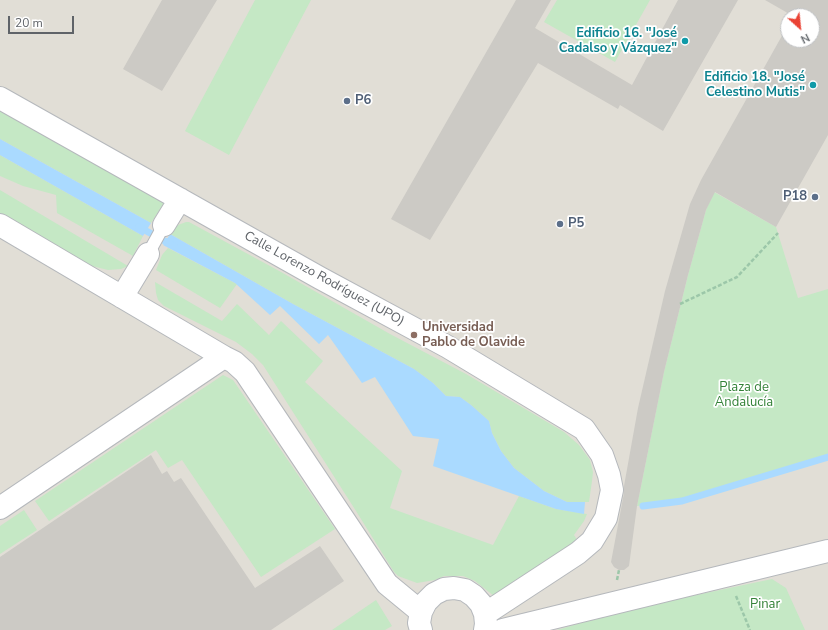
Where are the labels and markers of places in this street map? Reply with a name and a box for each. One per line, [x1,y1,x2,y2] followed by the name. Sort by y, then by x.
[559,26,677,57] place label: Edificio 16. "José Cadalso y Vázquez"
[680,36,690,46] marker: Edificio 16. "José Cadalso y Vázquez"
[704,70,805,101] place label: Edificio 18. "José Celestino Mutis"
[808,80,818,90] marker: Edificio 18. "José Celestino Mutis"
[355,93,371,109] place label: P6
[342,96,352,106] marker: P6
[783,189,807,205] place label: P18
[810,192,820,202] marker: P18
[568,216,584,232] place label: P5
[555,219,565,229] marker: P5
[422,320,525,351] place label: Universidad Pablo de Olavide
[409,330,419,340] marker: Universidad Pablo de Olavide

